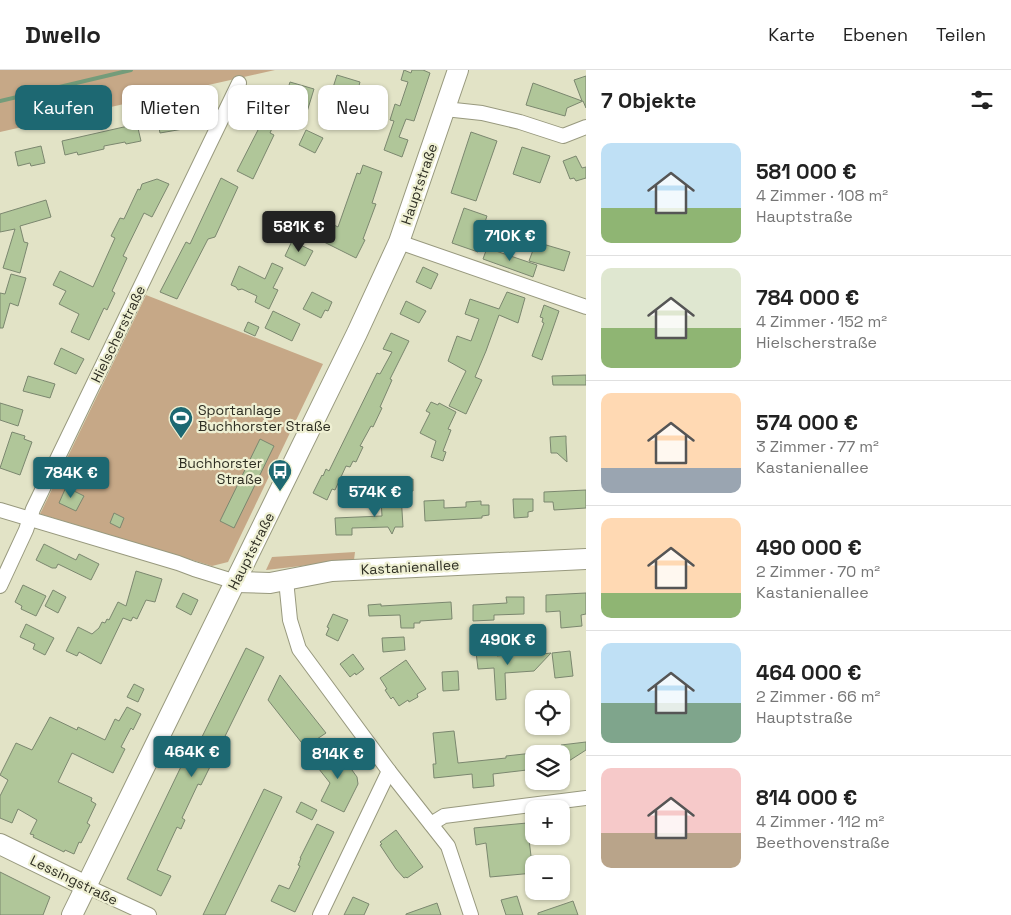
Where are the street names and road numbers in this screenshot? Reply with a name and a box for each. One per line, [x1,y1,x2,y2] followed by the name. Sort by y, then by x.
[397,141,441,227] street label: Hauptstraße
[87,282,149,386] street label: Hielscherstraße
[224,509,278,593] street label: Hauptstraße
[360,555,460,579] street label: Kastanienallee
[27,851,121,909] street label: Lessingstraße

